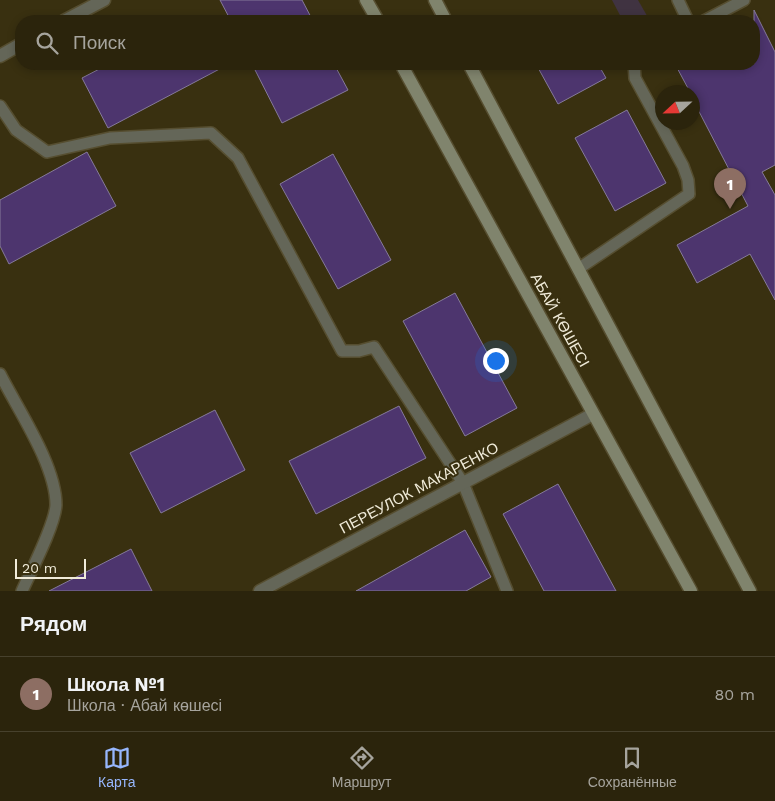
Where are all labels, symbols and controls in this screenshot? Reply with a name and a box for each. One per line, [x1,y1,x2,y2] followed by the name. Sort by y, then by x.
[15,15,760,70] search box
[33,29,61,57] icon: search
[73,31,126,54] text: Поиск
[655,85,700,130] north arrow
[714,168,746,209] pin: 1
[527,270,593,370] street label: АБАЙ КӨШЕСІ
[483,348,509,374] your location
[336,438,502,538] street label: ПЕРЕУЛОК МАКАРЕНКО
[15,556,86,579] scale bar
[22,560,57,576] text: 20 m
[20,611,87,636] text: Рядом
[67,673,165,696] text: Школа №1
[33,685,39,704] text: 1
[714,685,755,704] text: 80 m
[67,696,222,715] text: Школа · Абай көшесі
[98,744,136,790] tab: Карта
[332,744,391,790] tab: Маршрут
[588,744,677,790] tab: Сохранённые

